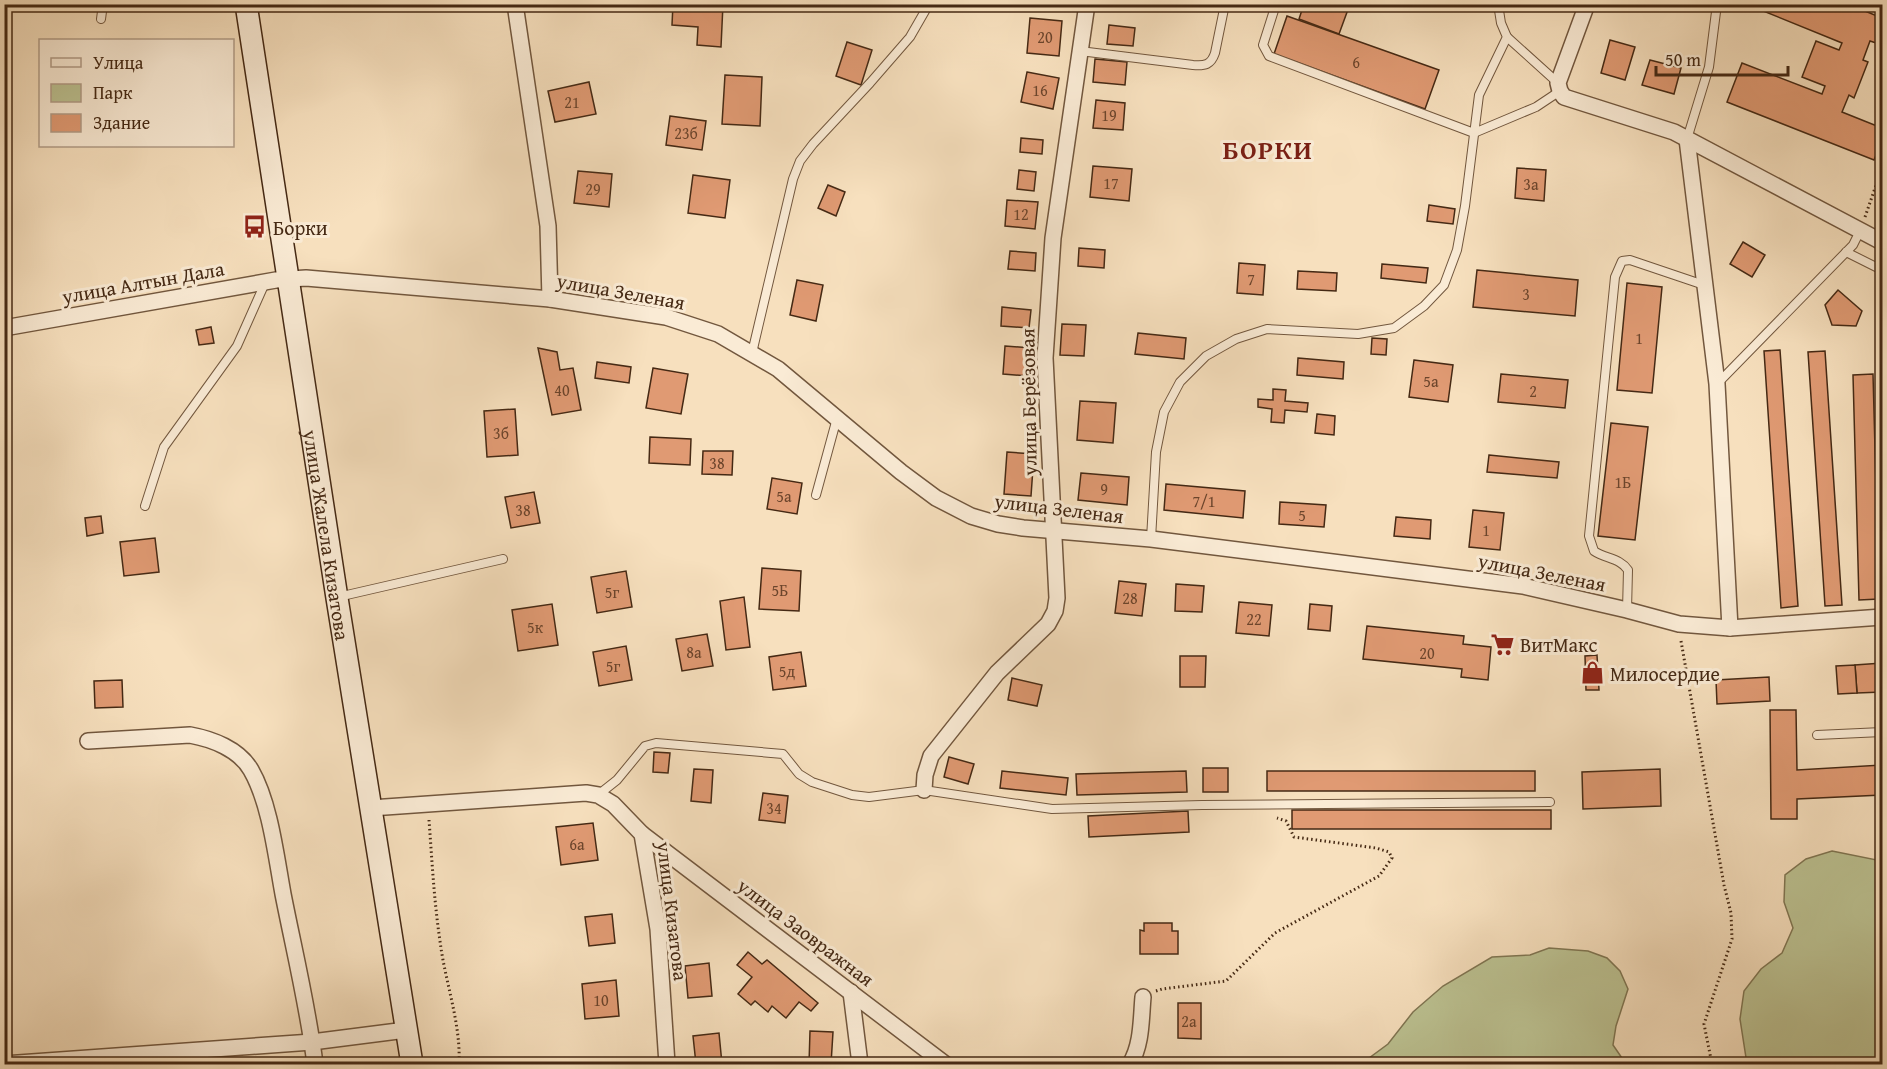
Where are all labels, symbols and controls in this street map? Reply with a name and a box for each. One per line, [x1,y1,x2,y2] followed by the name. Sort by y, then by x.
[1037,25,1053,49] house number: 20
[39,39,234,147] legend
[1656,39,1788,77] scale bar
[1665,46,1701,73] text: 50 m
[93,49,144,76] text: Улица
[1352,50,1360,74] house number: 6
[1032,78,1048,102] house number: 16
[93,79,133,106] text: Парк
[564,90,580,114] house number: 21
[1101,103,1117,127] house number: 19
[93,109,150,136] text: Здание
[674,121,698,145] house number: 23б
[1223,130,1313,169] district label: БОРКИ
[1103,171,1119,195] house number: 17
[1523,172,1539,196] house number: 3а
[585,177,601,201] house number: 29
[1013,202,1029,226] house number: 12
[273,213,328,242] place label: Борки
[242,214,268,240] bus stop icon: Борки
[59,253,227,311] street label: улица Алтын Дала
[554,265,687,317] street label: улица Зеленая
[1247,267,1255,291] house number: 7
[1522,282,1530,306] house number: 3
[1635,326,1643,350] house number: 1
[1012,328,1044,477] street label: улица Берёзовая
[1423,369,1439,393] house number: 5а
[554,378,570,402] house number: 40
[1529,379,1537,403] house number: 2
[493,421,509,445] house number: 3б
[297,426,358,643] street label: улица Жалела Кизатова
[709,451,725,475] house number: 38
[1615,470,1631,494] house number: 1Б
[1100,477,1108,501] house number: 9
[776,484,792,508] house number: 5а
[992,486,1125,530] street label: улица Зеленая
[1193,489,1215,513] house number: 7/1
[515,498,531,522] house number: 38
[1298,503,1306,527] house number: 5
[1482,518,1490,542] house number: 1
[1475,545,1608,599] street label: улица Зеленая
[772,578,788,602] house number: 5Б
[605,580,619,604] house number: 5г
[1122,586,1138,610] house number: 28
[1246,607,1262,631] house number: 22
[527,615,544,639] house number: 5к
[1520,630,1598,659] place label: ВитМакс
[1489,631,1515,657] supermarket icon: ВитМакс
[686,640,702,664] house number: 8а
[1419,641,1435,665] house number: 20
[606,654,620,678] house number: 5г
[779,659,796,683] house number: 5д
[1610,659,1720,688] place label: Милосердие
[1579,660,1605,686] shop icon: Милосердие
[766,796,782,820] house number: 34
[569,832,585,856] house number: 6а
[650,839,696,983] street label: улица Кизатова
[731,870,880,993] street label: улица Заовражная
[593,988,609,1012] house number: 10
[1181,1009,1197,1033] house number: 2а

